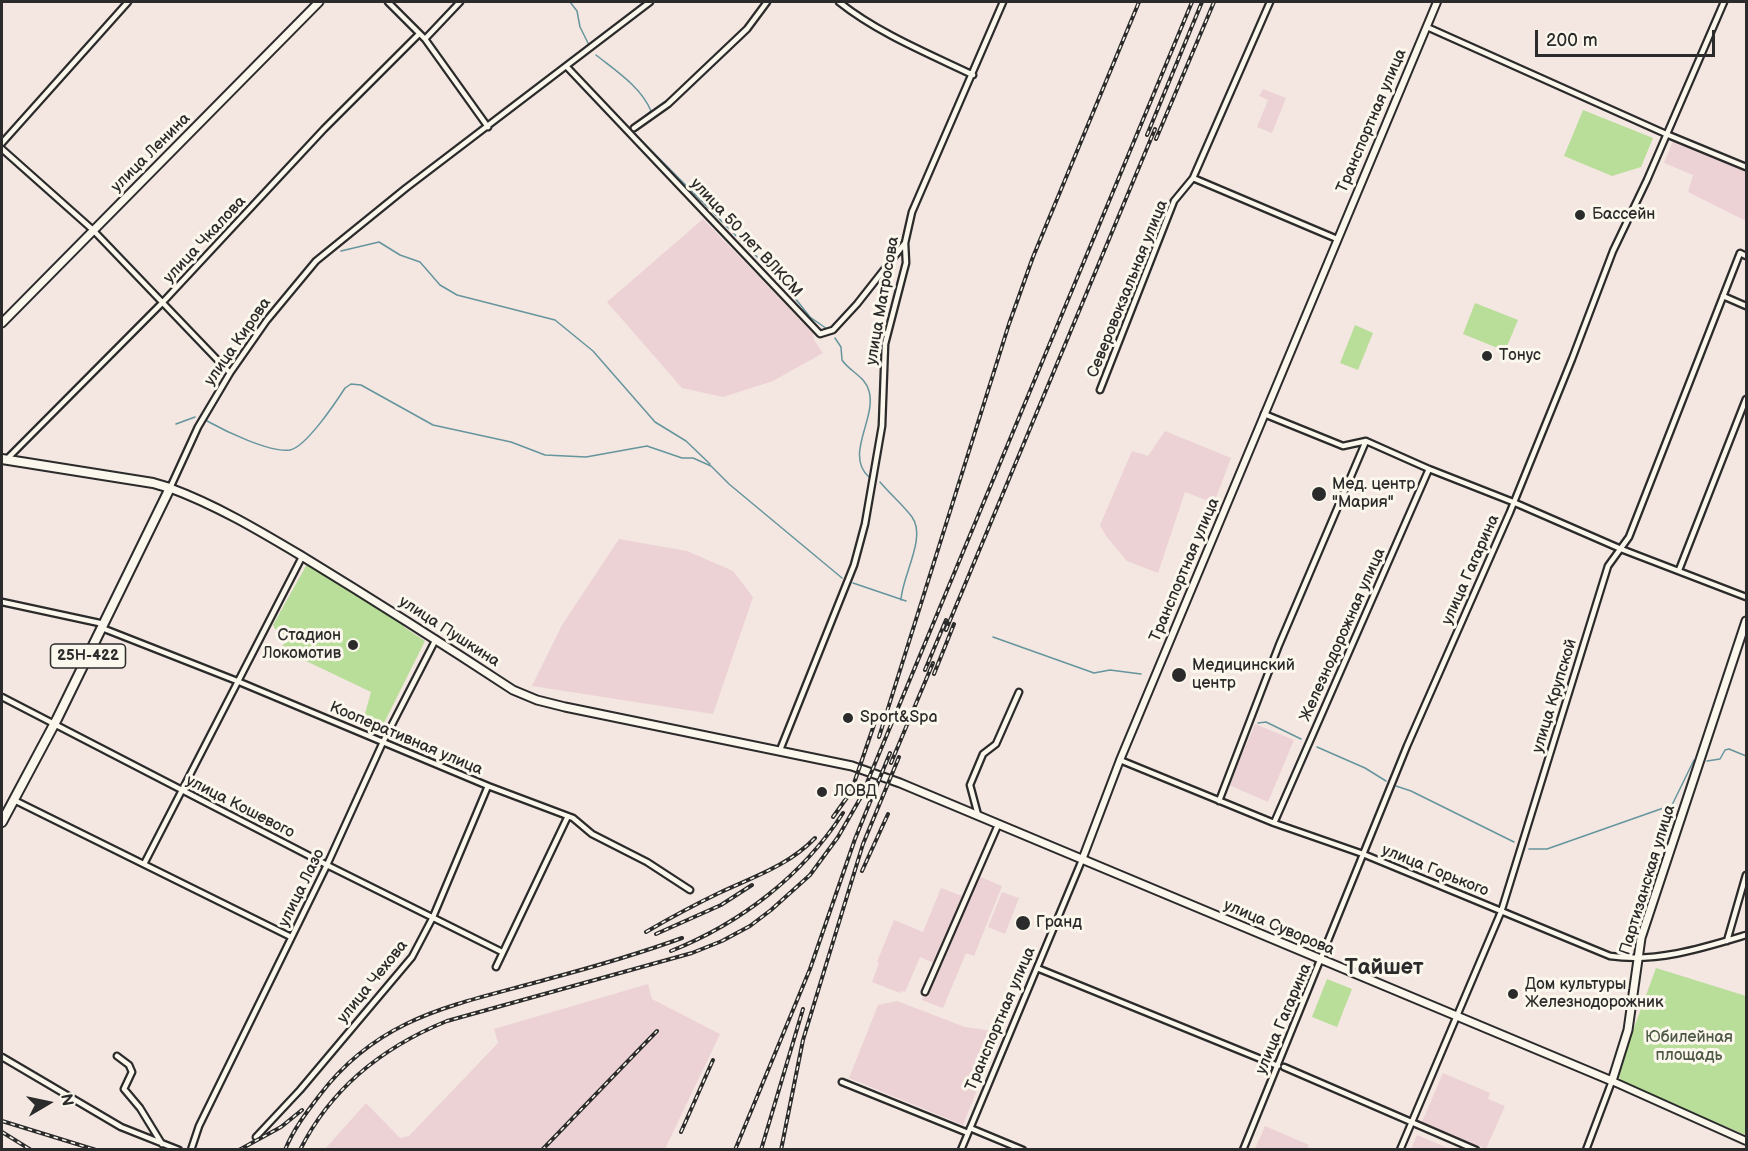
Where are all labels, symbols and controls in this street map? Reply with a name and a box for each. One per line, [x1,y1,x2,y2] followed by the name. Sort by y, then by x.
[1538,18,1718,56] scale bar
[1546,30,1598,51] text: 200 m
[1333,46,1411,196] street label: Транспортная улица
[107,109,195,197] street label: улица Ленина
[686,174,806,302] street label: улица 50 лет ВЛКСМ
[160,192,250,288] street label: улица Чкалова
[1084,197,1172,381] street label: Северовокзальная улица
[1592,205,1655,225] place label: Бассейн
[1573,208,1587,222] marker: Бассейн
[862,235,904,367] street label: улица Матросова
[201,294,275,390] street label: улица Кирова
[1499,346,1541,366] place label: Тонус
[1480,349,1494,363] marker: Тонус
[1332,475,1415,513] place label: Мед. центр "Мария"
[1310,485,1328,503] marker: Мед. центр "Мария"
[1146,495,1224,645] street label: Транспортная улица
[1438,512,1504,628] street label: улица Гагарина
[1296,545,1390,725] street label: Железнодорожная улица
[395,592,503,672] street label: улица Пушкина
[263,626,341,664] place label: Стадион Локомотив
[1529,637,1581,755] street label: улица Крупской
[346,638,360,652] marker: Стадион Локомотив
[50,644,125,668] road number: 25Н-422
[1192,656,1295,694] place label: Медицинский центр
[1170,666,1188,684] marker: Медицинский центр
[327,698,485,780] street label: Кооперативная улица
[860,708,938,728] place label: Sport&Spa
[841,711,855,725] marker: Sport&Spa
[182,771,298,843] street label: улица Кошевого
[834,782,877,802] place label: ЛОВД
[815,785,829,799] marker: ЛОВД
[1616,803,1680,957] street label: Партизанская улица
[1379,841,1491,901] street label: улица Горького
[275,846,329,930] street label: улица Лазо
[1221,896,1337,960] street label: улица Суворова
[1036,913,1082,933] place label: Гранд
[1014,914,1032,932] marker: Гранд
[334,937,412,1027] street label: улица Чехова
[962,944,1040,1094] street label: Транспортная улица
[1345,955,1423,981] district label: Тайшет
[1252,961,1316,1077] street label: улица Гагарина
[1525,975,1663,1013] place label: Дом культуры Железнодорожник
[1506,987,1520,1001] marker: Дом культуры Железнодорожник
[1645,1028,1733,1066] park label: Юбилейная площадь
[18,1073,78,1133] north arrow
[56,1093,77,1108] text: N

